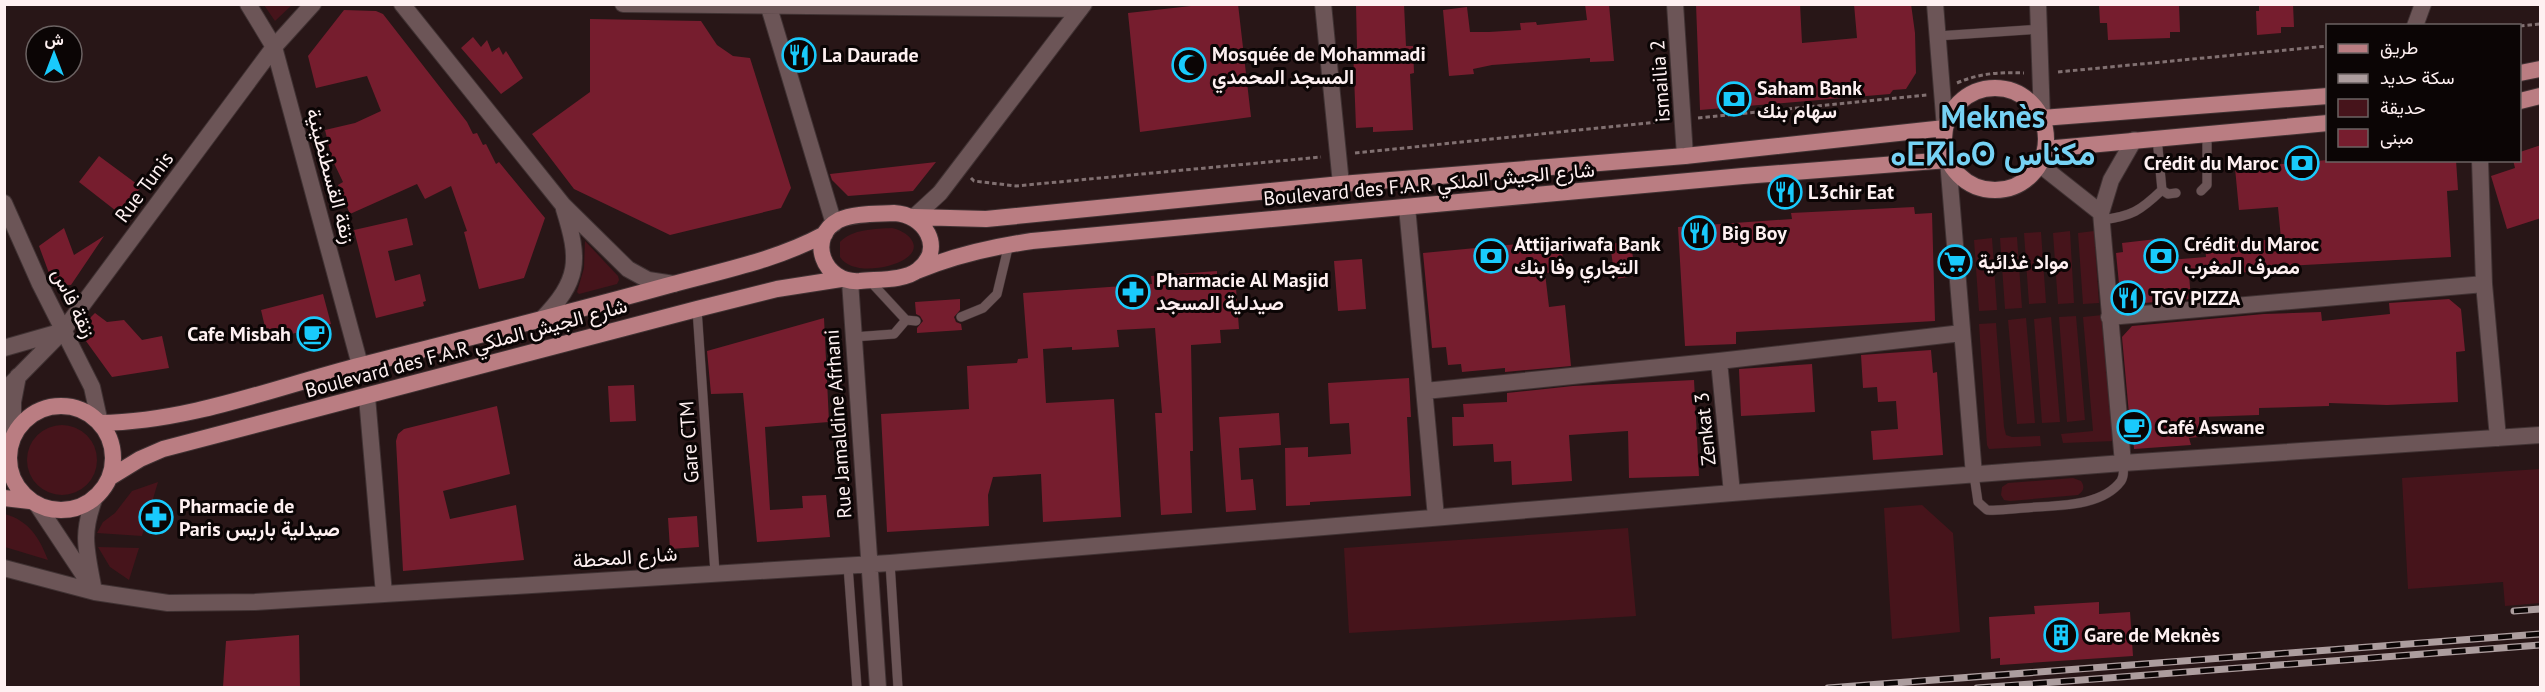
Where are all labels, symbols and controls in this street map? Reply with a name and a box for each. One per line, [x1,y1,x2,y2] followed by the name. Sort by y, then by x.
[24,24,84,84] north arrow
[2326,24,2521,162] legend
[44,29,64,49] text: ش
[2380,36,2418,59] text: طريق
[781,37,817,73] restaurant icon: La Daurade
[1644,39,1676,123] street label: ismailia 2
[1212,41,1426,94] place label: Mosquée de Mohammadi المسجد المحمدي
[822,42,919,68] place label: La Daurade
[1171,47,1207,83] mosque icon: Mosquée de Mohammadi المسجد المحمدي
[2380,66,2454,89] text: سكة حديد
[1757,75,1862,124] place label: Saham Bank سهام بنك
[1716,81,1752,117] bank icon: Saham Bank سهام بنك
[1891,95,2095,174] district label: Meknès ⴰⵎⴽⵏⴰⵙ مكناس
[2380,96,2426,119] text: حديقة
[300,105,362,247] street label: زنقة القسطنطينية
[2380,126,2414,149] text: مبنى
[2284,145,2320,181] bank icon: Crédit du Maroc
[109,146,179,228] street label: Rue Tunis
[2144,150,2279,176] place label: Crédit du Maroc
[1262,157,1596,215] street label: Boulevard des F.A.R شارع الجيش الملكي
[1767,174,1803,210] restaurant icon: L3chir Eat
[1808,179,1894,205] place label: L3chir Eat
[1681,215,1717,251] restaurant icon: Big Boy
[1722,220,1787,246] place label: Big Boy
[1514,231,1661,284] place label: Attijariwafa Bank التجاري وفا بنك
[2184,231,2320,280] place label: Crédit du Maroc مصرف المغرب
[1473,238,1509,274] bank icon: Attijariwafa Bank التجاري وفا بنك
[2143,238,2179,274] bank icon: Crédit du Maroc مصرف المغرب
[1937,244,1973,280] supermarket icon: مواد غذائية
[1978,249,2069,275] place label: مواد غذائية
[46,264,102,342] street label: زنقة فاس
[1156,267,1329,316] place label: Pharmacie Al Masjid صيدلية المسجد
[1115,274,1151,310] pharmacy icon: Pharmacie Al Masjid صيدلية المسجد
[2110,280,2146,316] restaurant icon: TGV PIZZA
[2151,285,2241,311] place label: TGV PIZZA
[302,292,631,407] street label: Boulevard des F.A.R شارع الجيش الملكي
[296,316,332,352] cafe icon: Cafe Misbah
[187,321,291,347] place label: Cafe Misbah
[818,328,858,520] street label: Rue Jamaldine Afrhani
[1688,391,1722,467] street label: Zenkat 3
[673,400,705,484] street label: Gare CTM
[2116,409,2152,445] cafe icon: Café Aswane
[2157,414,2265,440] place label: Café Aswane
[179,493,340,542] place label: Pharmacie de Paris صيدلية باريس
[138,499,174,535] pharmacy icon: Pharmacie de Paris صيدلية باريس
[572,540,678,575] street label: شارع المحطة
[2043,617,2079,653] building icon: Gare de Meknès
[2084,622,2220,648] place label: Gare de Meknès

